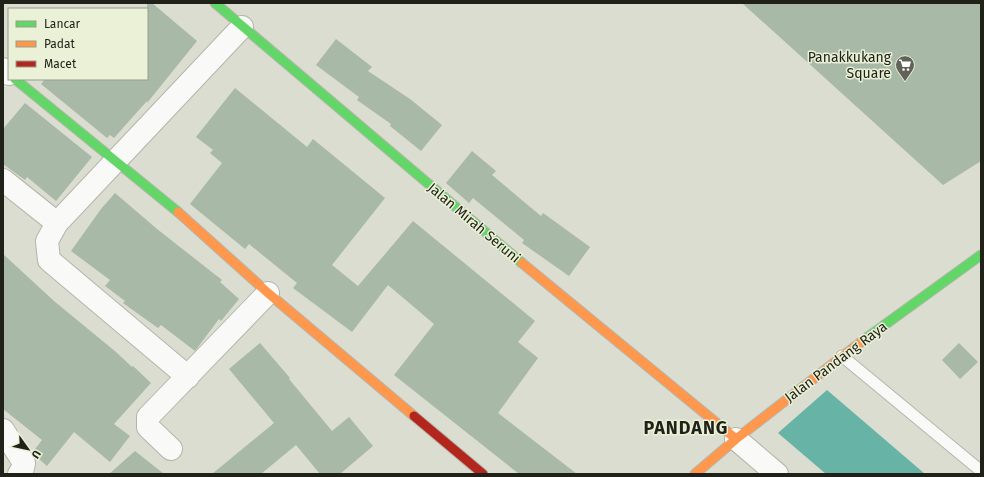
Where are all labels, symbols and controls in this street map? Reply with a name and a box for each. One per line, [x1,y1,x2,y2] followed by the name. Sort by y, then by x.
[8,8,148,80] legend
[44,17,81,31] text: Lancar
[44,37,76,51] text: Padat
[808,49,892,82] place label: Panakkukang Square
[894,54,916,82] supermarket icon: Panakkukang Square
[44,57,77,71] text: Macet
[424,179,524,267] street label: Jalan Mirah Seruni
[781,318,891,406] street label: Jalan Pandang Raya
[644,417,728,439] district label: PANDANG
[8,429,48,469] north arrow
[29,448,43,461] text: U

